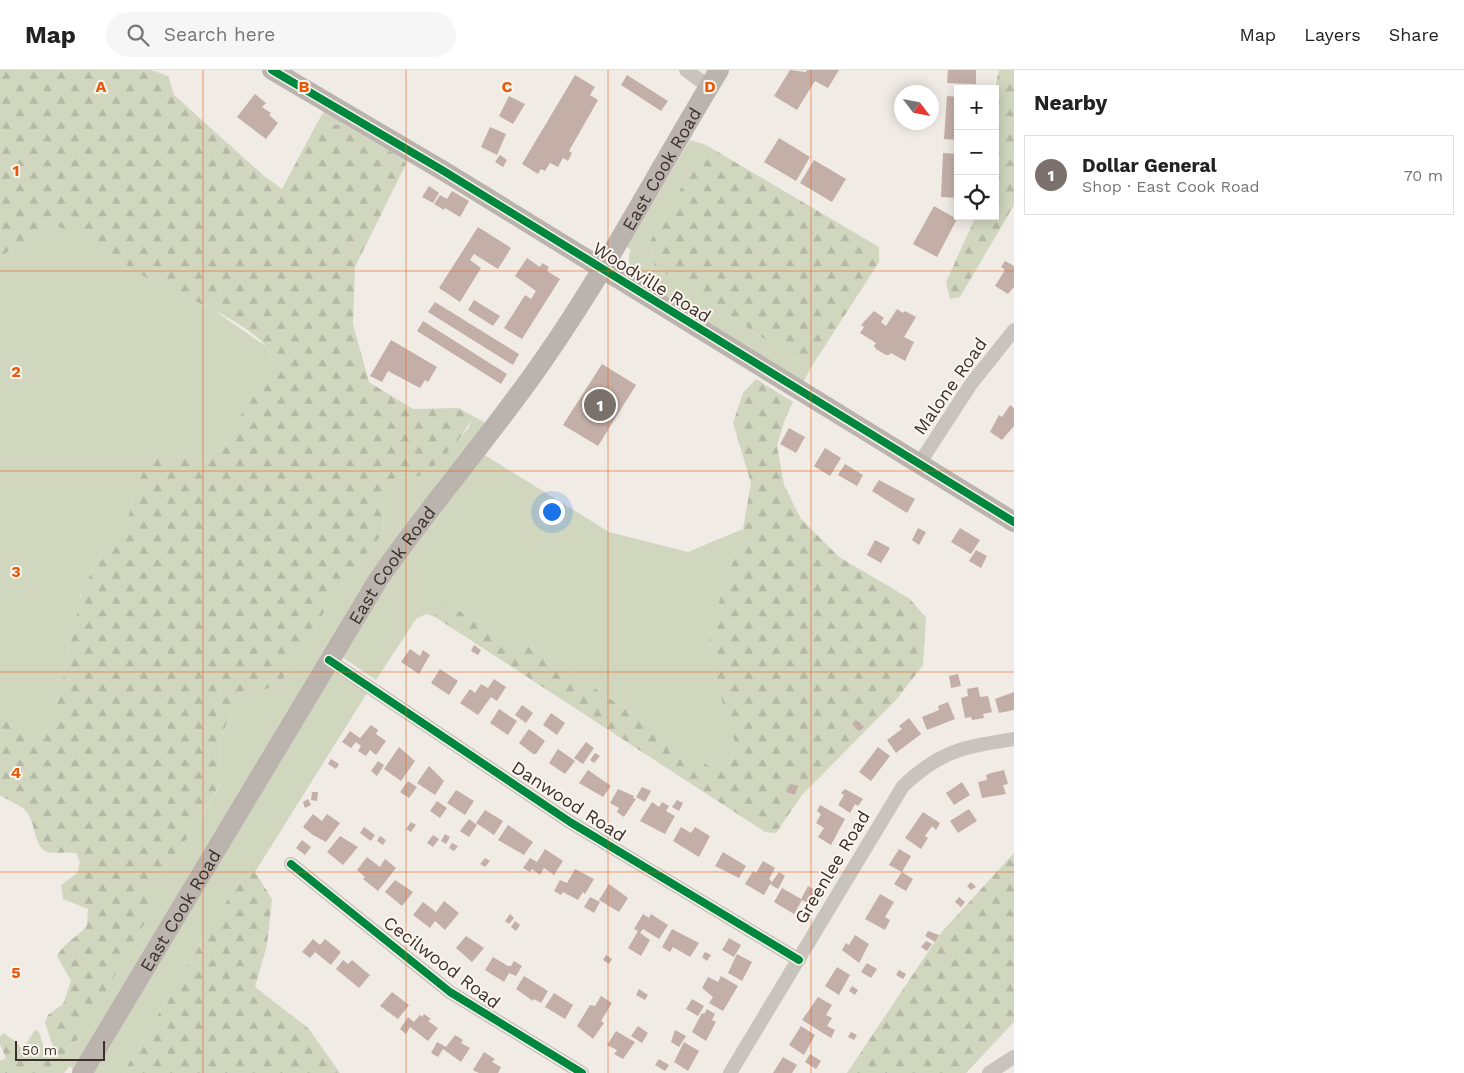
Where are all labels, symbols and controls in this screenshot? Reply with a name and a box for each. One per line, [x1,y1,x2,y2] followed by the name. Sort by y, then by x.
[106,12,456,57] search box
[25,21,76,49] text: Map
[124,21,152,49] icon: search
[164,23,275,46] text: Search here
[1239,24,1276,45] text: Map
[1304,24,1361,45] text: Layers
[1389,24,1439,45] text: Share
[96,77,107,96] text: A
[299,77,310,96] text: B
[502,77,513,96] text: C
[704,77,716,96] text: D
[894,85,939,130] north arrow
[954,85,999,220] map controls
[954,85,999,130] button: +
[1034,90,1107,115] text: Nearby
[617,103,705,234] street label: East Cook Road
[954,130,999,175] button: −
[1082,154,1217,177] text: Dollar General
[13,161,19,180] text: 1
[1048,166,1054,185] text: 1
[1404,166,1443,185] text: 70 m
[954,175,999,220] button: locate
[1082,177,1260,196] text: Shop · East Cook Road
[589,237,715,327] street label: Woodville Road
[909,334,991,438] street label: Malone Road
[11,362,21,381] text: 2
[584,386,616,424] pin: 1
[539,499,565,525] your location
[344,502,439,628] street label: East Cook Road
[11,562,21,581] text: 3
[508,756,630,846] street label: Danwood Road
[11,763,21,782] text: 4
[790,807,874,927] street label: Greenlee Road
[135,845,225,975] street label: East Cook Road
[380,911,504,1013] street label: Cecilwood Road
[11,963,21,982] text: 5
[15,1038,105,1061] scale bar
[22,1042,57,1058] text: 50 m

